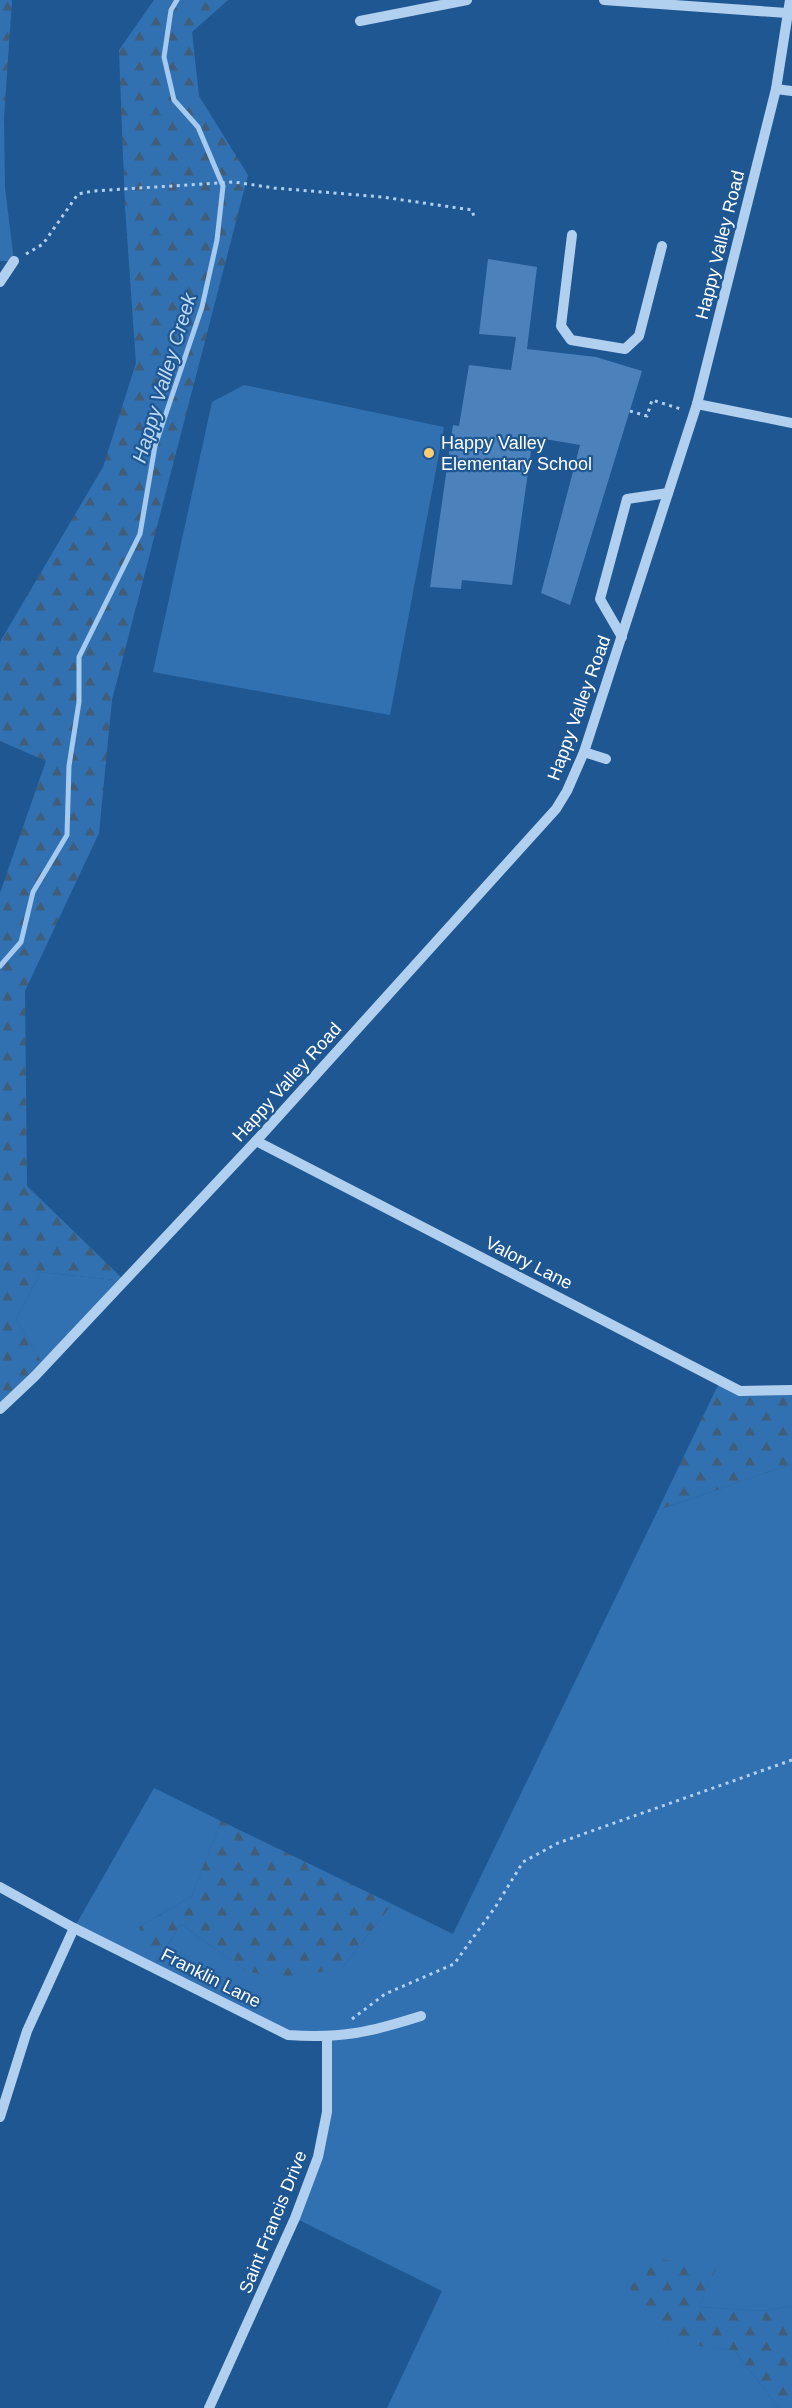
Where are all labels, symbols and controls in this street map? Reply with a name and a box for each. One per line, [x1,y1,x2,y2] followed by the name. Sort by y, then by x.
[692,168,748,322] street label: Happy Valley Road
[128,290,201,465] water label: Happy Valley Creek
[441,433,592,474] place label: Happy Valley Elementary School
[422,446,436,460] marker: Happy Valley Elementary School
[543,633,615,783] street label: Happy Valley Road
[228,1019,346,1145] street label: Happy Valley Road
[482,1233,576,1293] street label: Valory Lane
[158,1944,264,2012] street label: Franklin Lane
[235,2148,311,2296] street label: Saint Francis Drive

